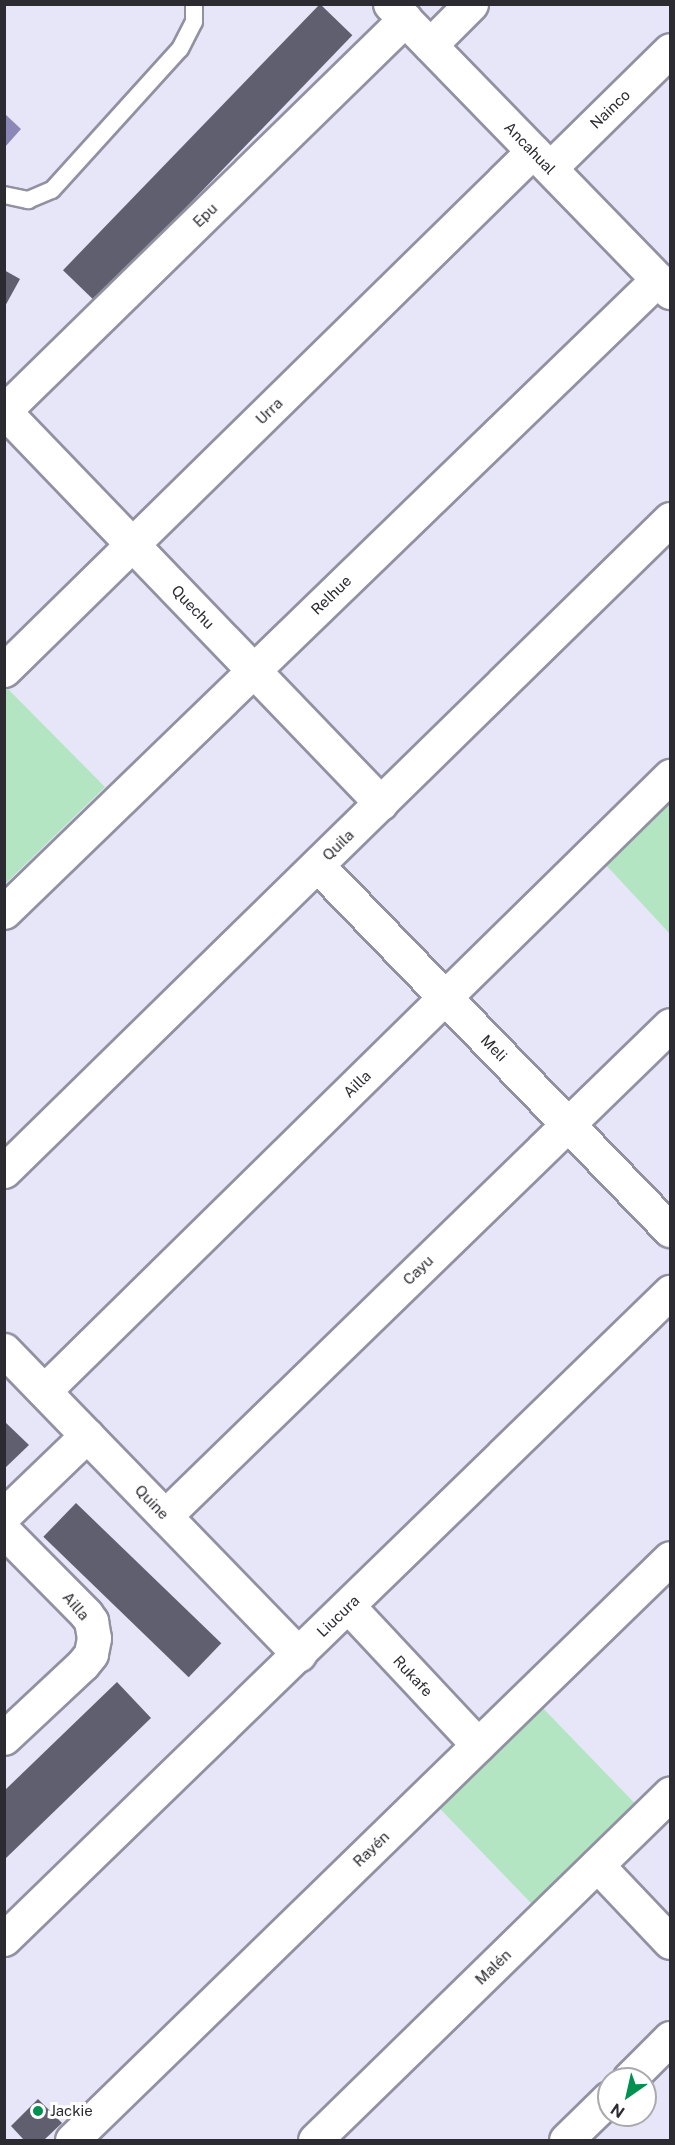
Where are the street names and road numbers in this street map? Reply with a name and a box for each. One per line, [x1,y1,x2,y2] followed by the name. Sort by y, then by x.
[586,86,634,132] street label: Nainco
[501,118,559,178] street label: Ancahual
[189,199,221,231] street label: Epu
[252,394,286,428] street label: Urra
[307,572,355,618] street label: Relhue
[168,581,218,633] street label: Quechu
[319,826,357,864] street label: Quila
[477,1031,511,1065] street label: Meli
[339,1067,375,1101] street label: Ailla
[399,1251,437,1289] street label: Cayu
[131,1481,173,1523] street label: Quine
[59,1588,93,1624] street label: Ailla
[313,1591,363,1641] street label: Liucura
[390,1652,436,1700] street label: Rukafe
[349,1828,393,1870] street label: Rayén
[471,1946,515,1988] street label: Malén

